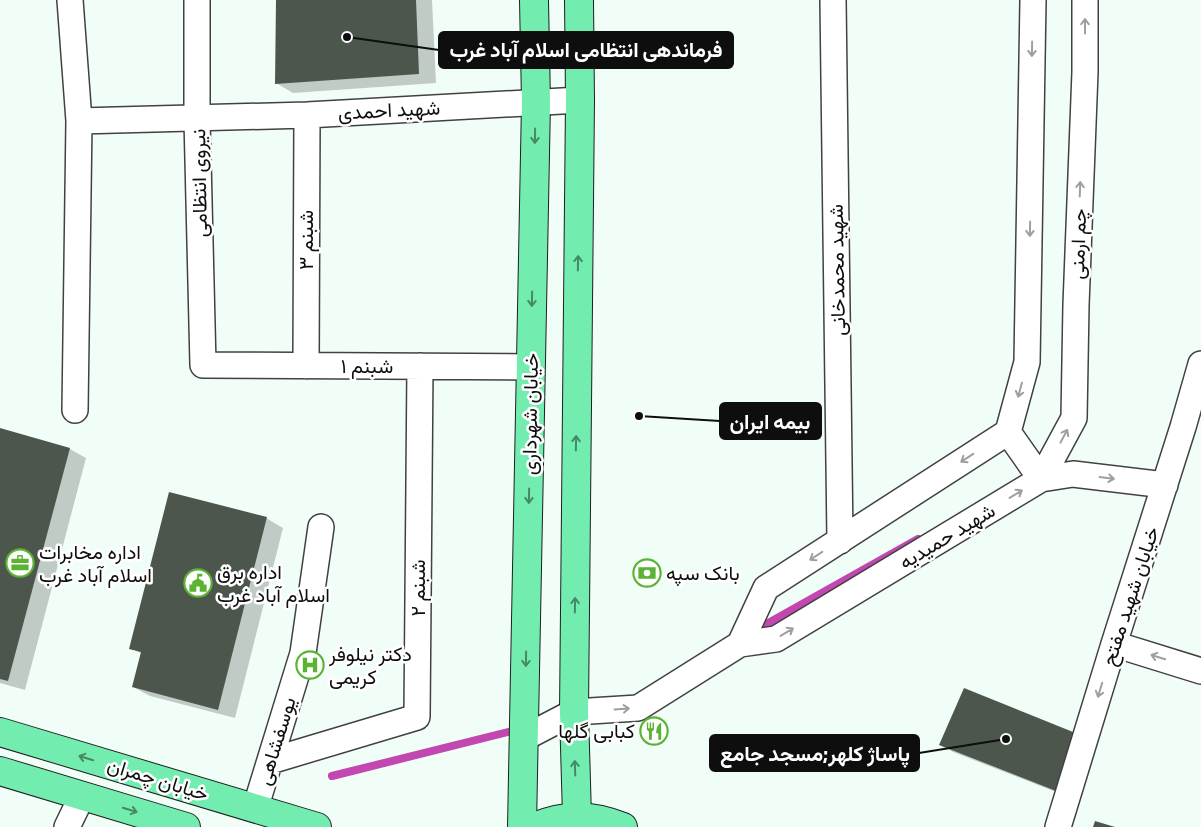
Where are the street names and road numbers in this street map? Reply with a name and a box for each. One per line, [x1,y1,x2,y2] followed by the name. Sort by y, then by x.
[337,95,441,126] street label: شهید احمدی
[186,128,213,238] street label: نیروی انتظامی
[824,204,851,336] street label: شهید محمدخانی
[1065,208,1093,280] street label: چم ارمنی
[294,210,319,270] street label: شبنم ۳
[517,353,544,475] street label: خیابان شهرداری
[341,354,393,379] street label: شبنم ۱
[895,498,1000,575] street label: شهید حمیدیه
[1096,523,1166,669] street label: خیابان شهید مفتح
[406,559,431,617] street label: شبنم ۲
[251,694,302,788] street label: یوسفشاهی
[104,752,211,808] street label: خیابان چمران

